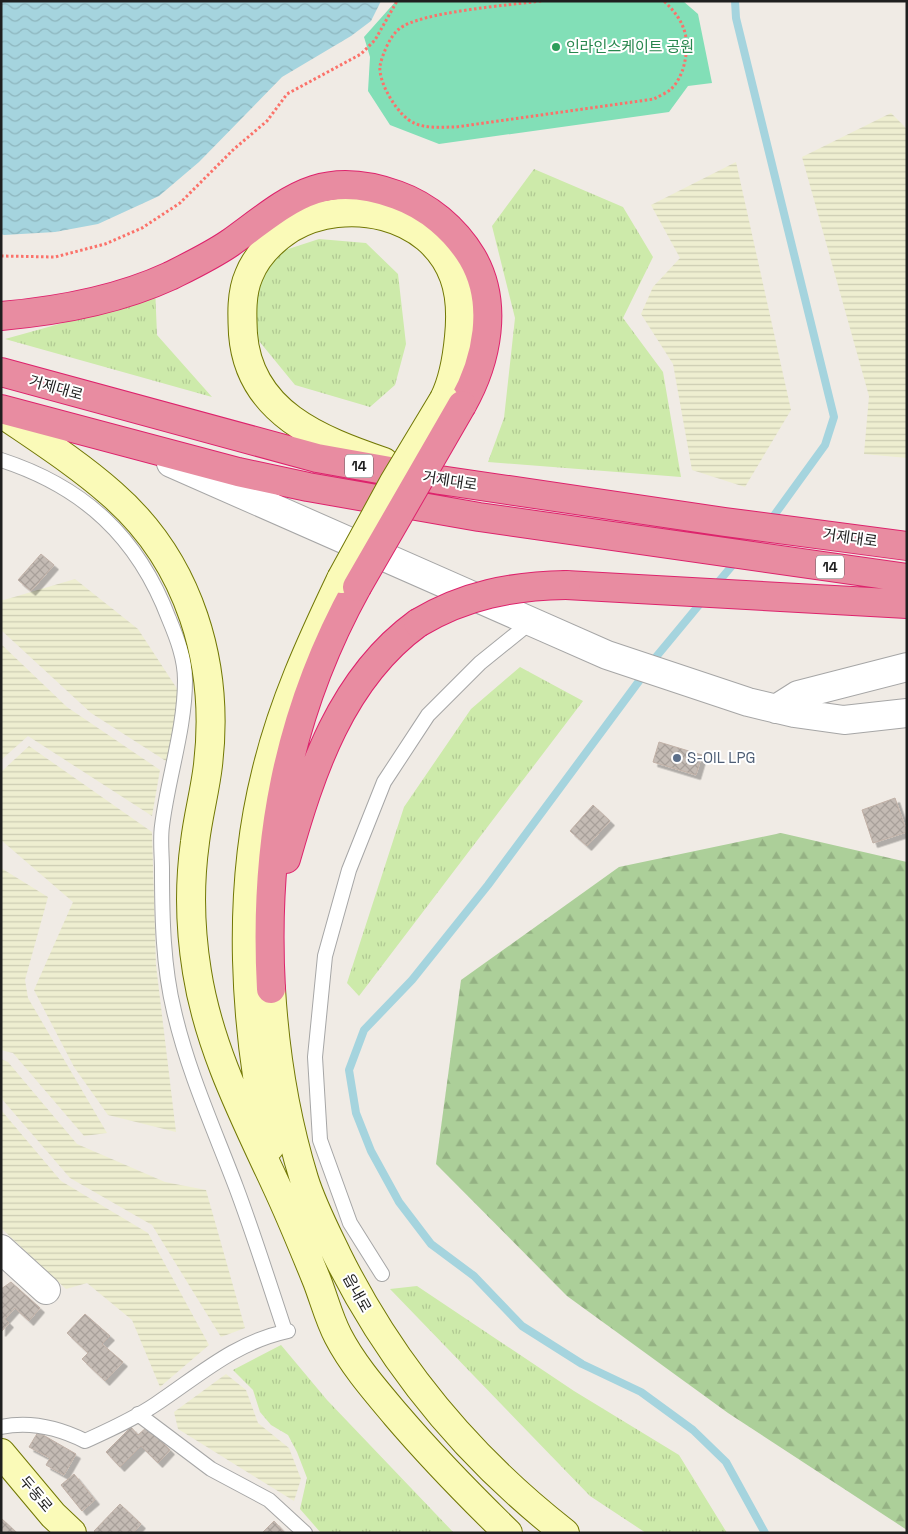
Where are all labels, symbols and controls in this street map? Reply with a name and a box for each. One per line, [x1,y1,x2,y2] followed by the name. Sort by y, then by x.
[566,37,694,56] place label: 인라인스케이트 공원
[550,41,562,53] marker: 인라인스케이트 공원
[27,371,85,404] street label: 거제대로
[345,454,373,478] road number: 14
[421,467,479,494] street label: 거제대로
[821,524,879,551] street label: 거제대로
[816,556,844,578] road number: 14
[687,748,755,767] place label: S-OIL LPG
[671,752,683,764] marker: S-OIL LPG
[339,1270,376,1315] street label: 읍내로
[16,1472,57,1516] street label: 두동로

